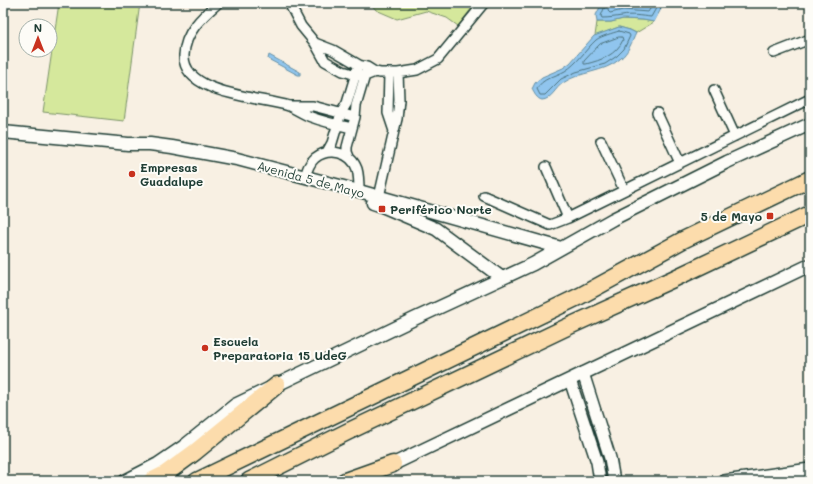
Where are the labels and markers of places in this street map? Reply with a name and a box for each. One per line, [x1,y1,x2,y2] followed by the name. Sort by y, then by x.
[140,159,203,189] place label: Empresas Guadalupe
[127,169,137,179] marker: Empresas Guadalupe
[390,201,492,217] place label: Periférico Norte
[377,204,387,214] marker: Periférico Norte
[701,208,762,224] place label: 5 de Mayo
[765,211,775,221] marker: 5 de Mayo
[213,333,347,363] place label: Escuela Preparatoria 15 UdeG
[200,343,210,353] marker: Escuela Preparatoria 15 UdeG

